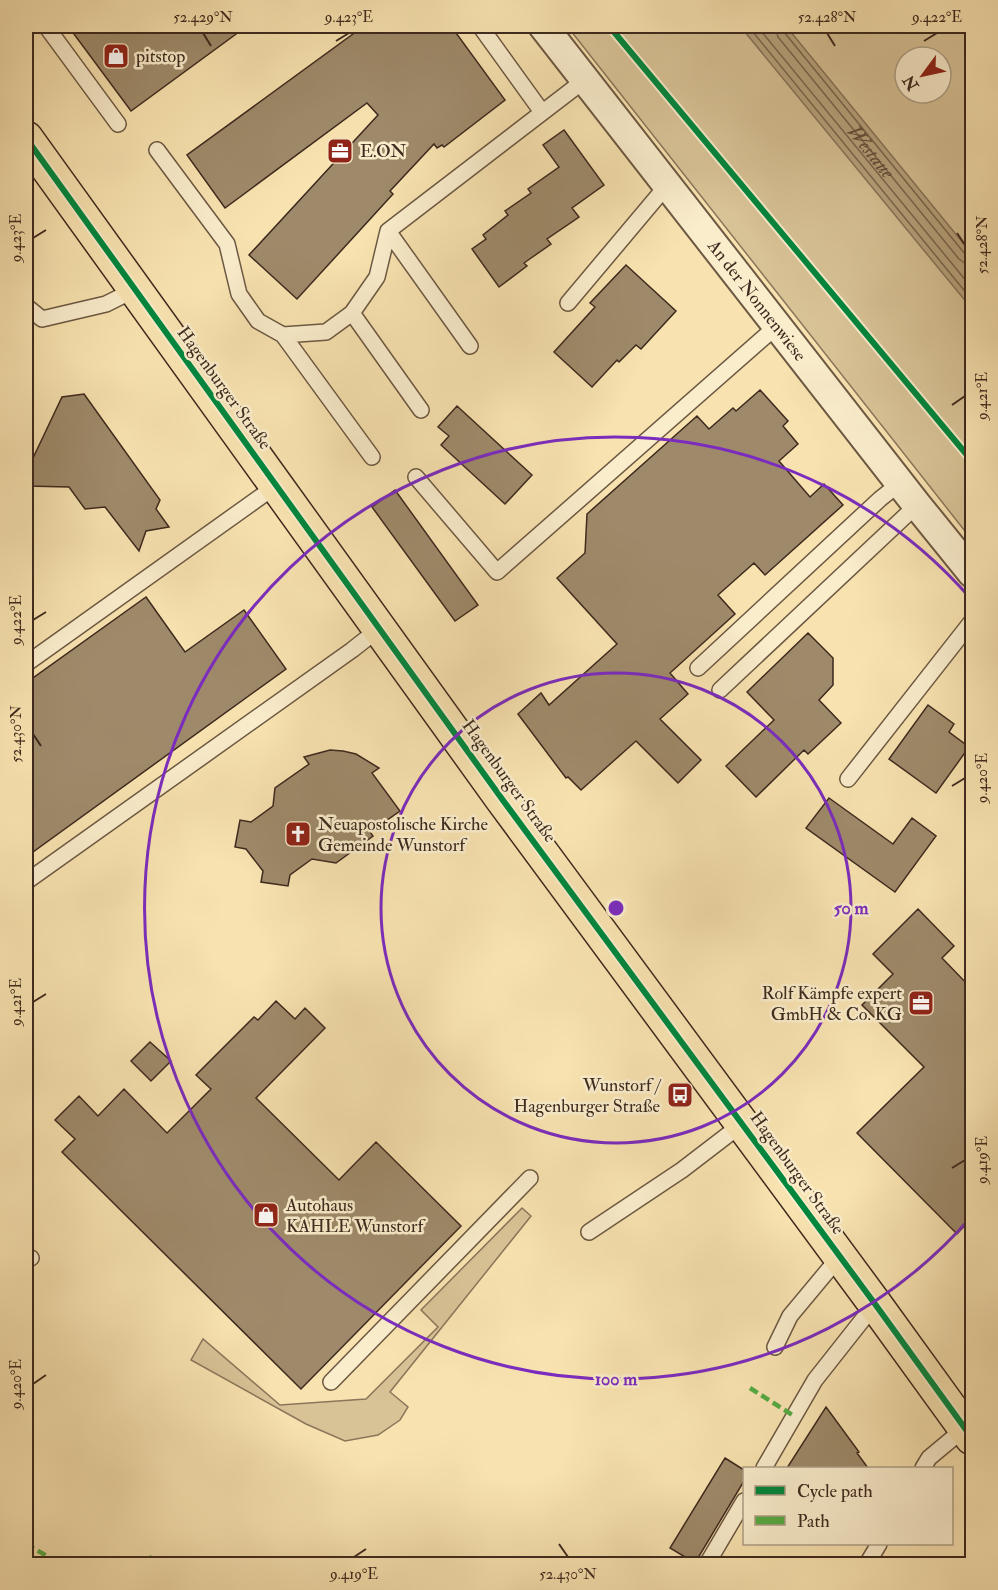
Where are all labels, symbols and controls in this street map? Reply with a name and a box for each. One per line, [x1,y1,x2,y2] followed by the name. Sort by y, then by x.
[173,8,233,27] text: 52.429°N
[324,8,373,27] text: 9.423°E
[798,8,857,27] text: 52.428°N
[911,8,962,27] text: 9.422°E
[101,41,131,71] shop icon: pitstop
[135,45,185,68] place label: pitstop
[893,45,953,105] north arrow
[899,71,924,95] text: N
[842,119,901,184] water label: Westaue
[325,136,355,166] office icon: E.ON
[360,140,406,163] place label: E.ON
[7,214,26,263] text: 9.423°E
[973,215,992,274] text: 52.428°N
[702,234,812,366] street label: An der Nonnenwiese
[172,322,277,454] street label: Hagenburger Straße
[973,372,992,421] text: 9.421°E
[7,595,26,646] text: 9.422°E
[7,705,26,763] text: 52.430°N
[457,715,562,847] street label: Hagenburger Straße
[973,753,992,804] text: 9.420°E
[318,813,489,857] place label: Neuapostolische Kirche Gemeinde Wunstorf
[283,819,313,849] church icon: Neuapostolische Kirche Gemeinde Wunstorf
[834,897,869,920] text: 50 m
[606,898,626,918] centre of rings
[7,978,26,1027] text: 9.421°E
[762,982,902,1026] place label: Rolf Kämpfe expert GmbH & Co. KG
[906,988,936,1018] office icon: Rolf Kämpfe expert GmbH & Co. KG
[513,1074,662,1118] place label: Wunstorf / Hagenburger Straße
[665,1080,695,1110] bus stop icon: Wunstorf / Hagenburger Straße
[745,1107,850,1239] street label: Hagenburger Straße
[973,1136,992,1185] text: 9.419°E
[285,1194,426,1238] place label: Autohaus KAHLE Wunstorf
[251,1200,281,1230] shop icon: Autohaus KAHLE Wunstorf
[7,1359,26,1410] text: 9.420°E
[595,1368,638,1391] text: 100 m
[743,1467,953,1545] legend
[797,1480,873,1503] text: Cycle path
[797,1510,830,1533] text: Path
[329,1565,378,1584] text: 9.419°E
[539,1565,597,1584] text: 52.430°N

